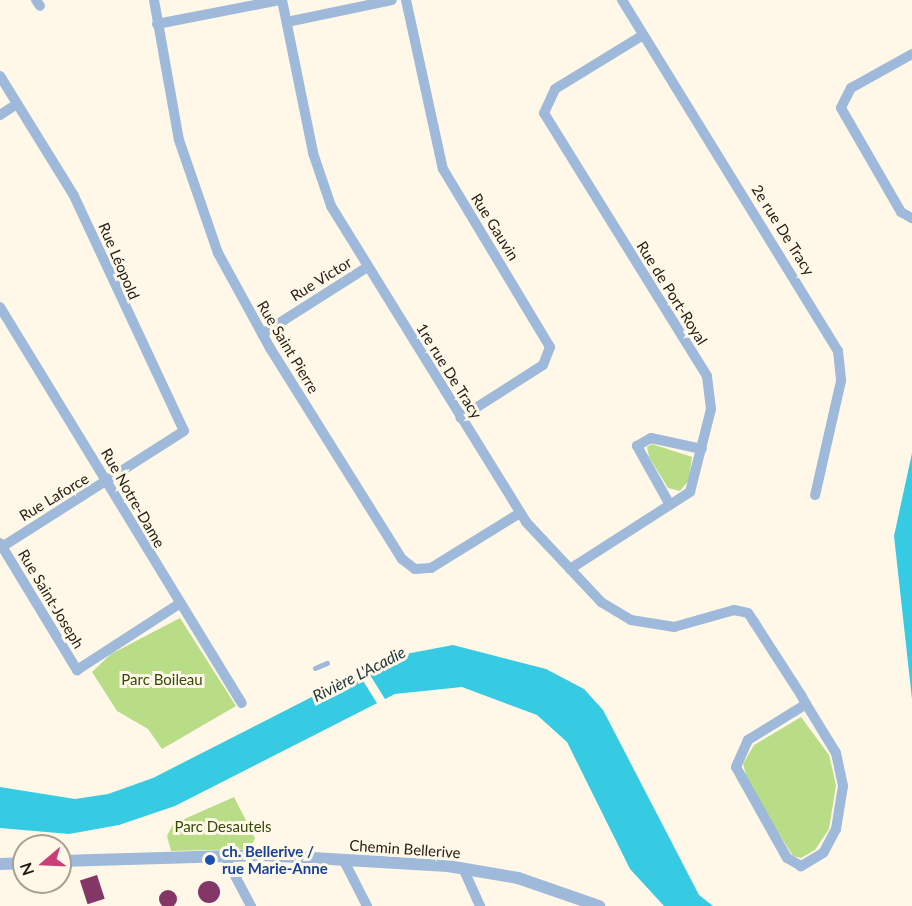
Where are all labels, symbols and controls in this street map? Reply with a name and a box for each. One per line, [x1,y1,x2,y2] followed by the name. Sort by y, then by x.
[748,181,818,279] street label: 2e rue De Tracy
[467,190,523,264] street label: Rue Gauvin
[95,220,143,302] street label: Rue Léopold
[633,238,711,348] street label: Rue de Port-Royal
[287,253,355,305] street label: Rue Victor
[253,297,323,397] street label: Rue Saint Pierre
[412,320,486,422] street label: 1re rue De Tracy
[97,445,169,551] street label: Rue Notre-Dame
[16,469,92,525] street label: Rue Laforce
[14,546,88,652] street label: Rue Saint-Joseph
[309,642,409,706] water label: Rivière L'Acadie
[121,671,203,689] park label: Parc Boileau
[174,818,272,836] park label: Parc Desautels
[12,834,72,894] north arrow
[349,836,461,862] street label: Chemin Bellerive
[222,842,328,877] place label: ch. Bellerive / rue Marie-Anne
[203,853,217,867] marker: ch. Bellerive / rue Marie-Anne
[15,860,37,878] text: N

